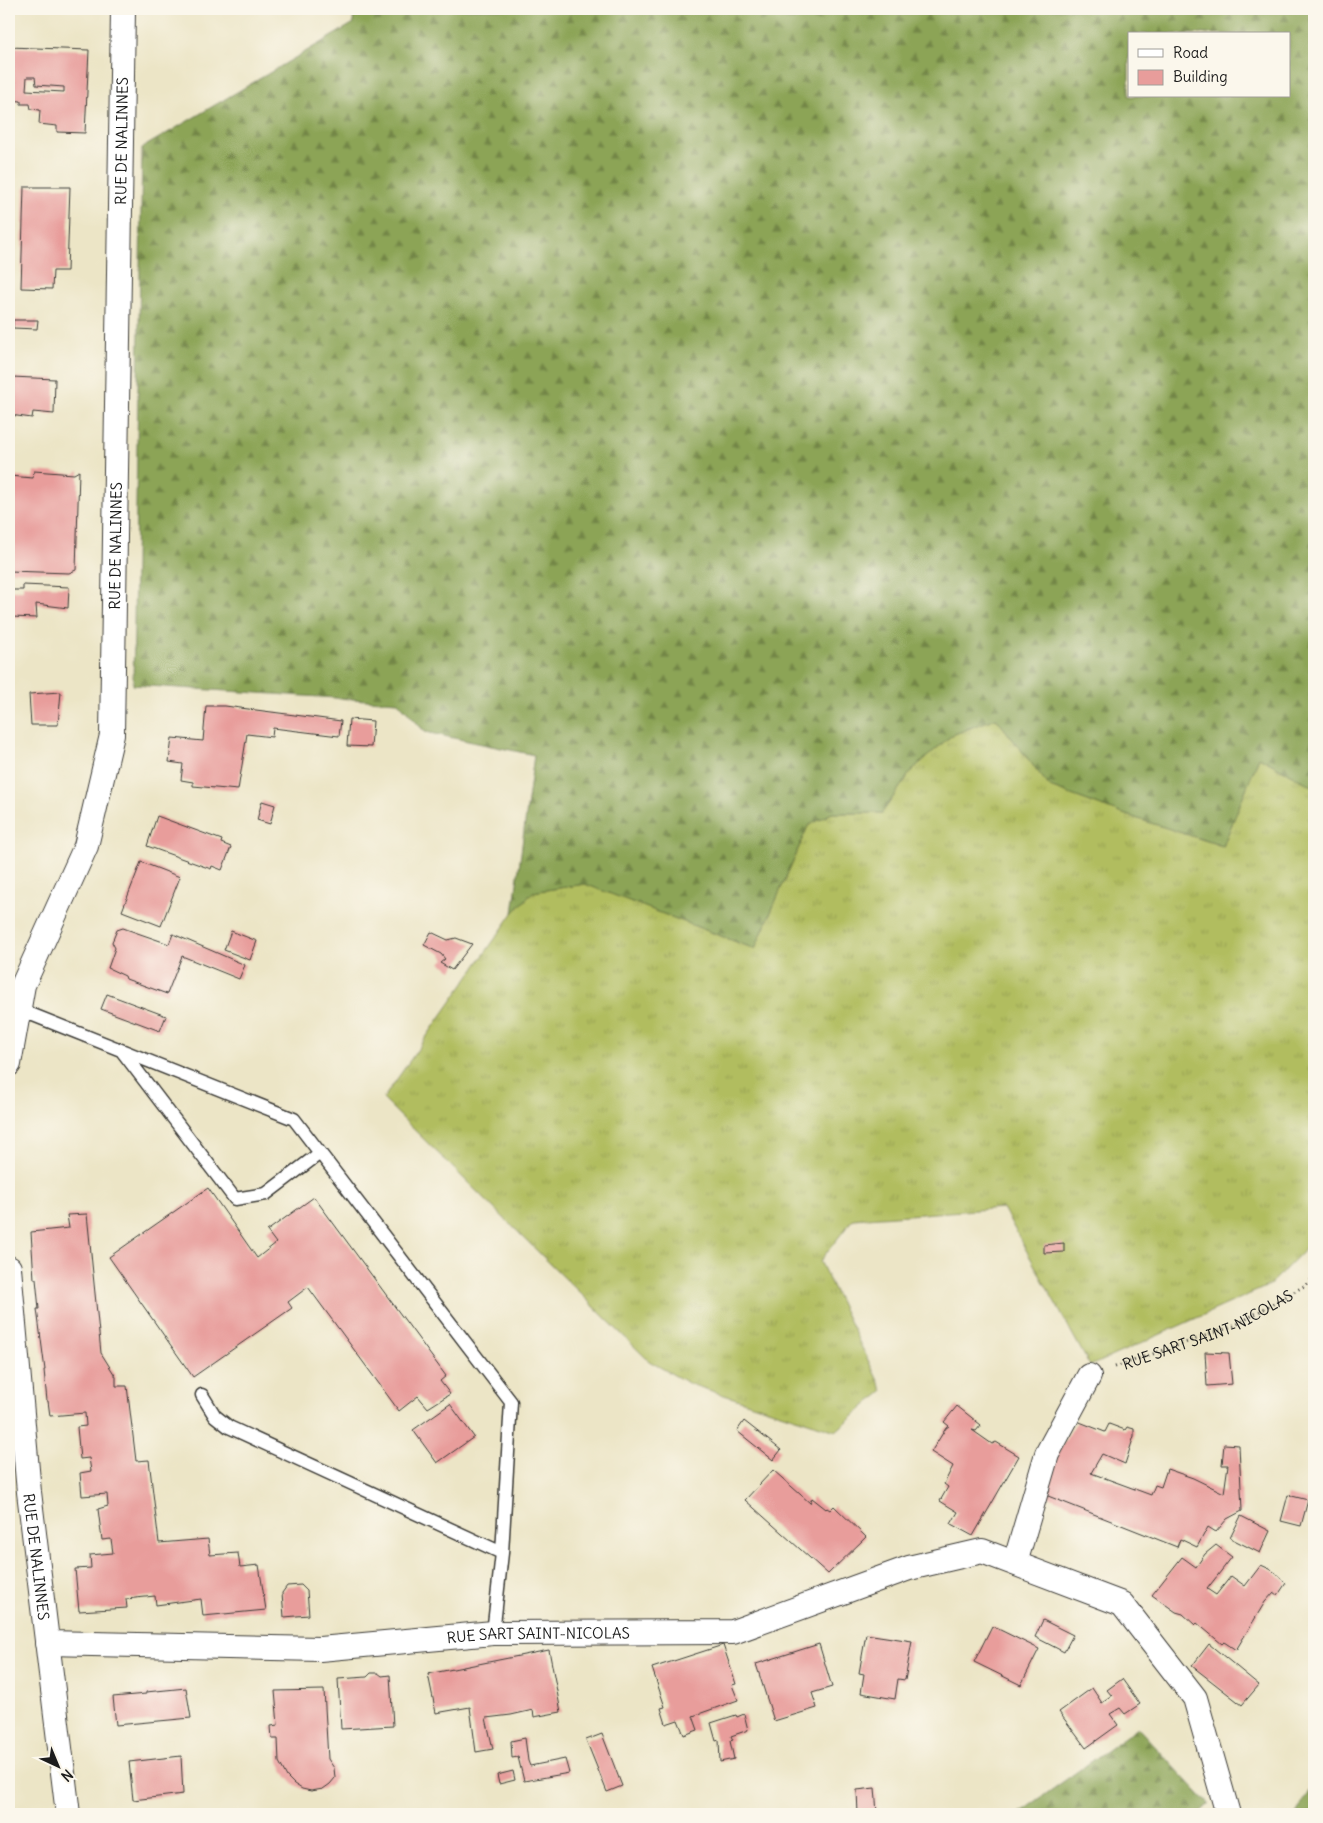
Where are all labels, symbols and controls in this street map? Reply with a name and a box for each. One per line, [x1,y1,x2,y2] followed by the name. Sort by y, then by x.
[1128,32,1290,98] legend
[1173,43,1208,62] text: Road
[1173,67,1228,86] text: Building
[111,77,131,205] street label: RUE DE NALINNES
[104,482,125,610] street label: RUE DE NALINNES
[1120,1285,1296,1373] street label: RUE SART SAINT-NICOLAS
[20,1492,54,1621] street label: RUE DE NALINNES
[446,1623,630,1647] street label: RUE SART SAINT-NICOLAS
[32,1740,82,1790] north arrow
[57,1766,77,1785] text: N

